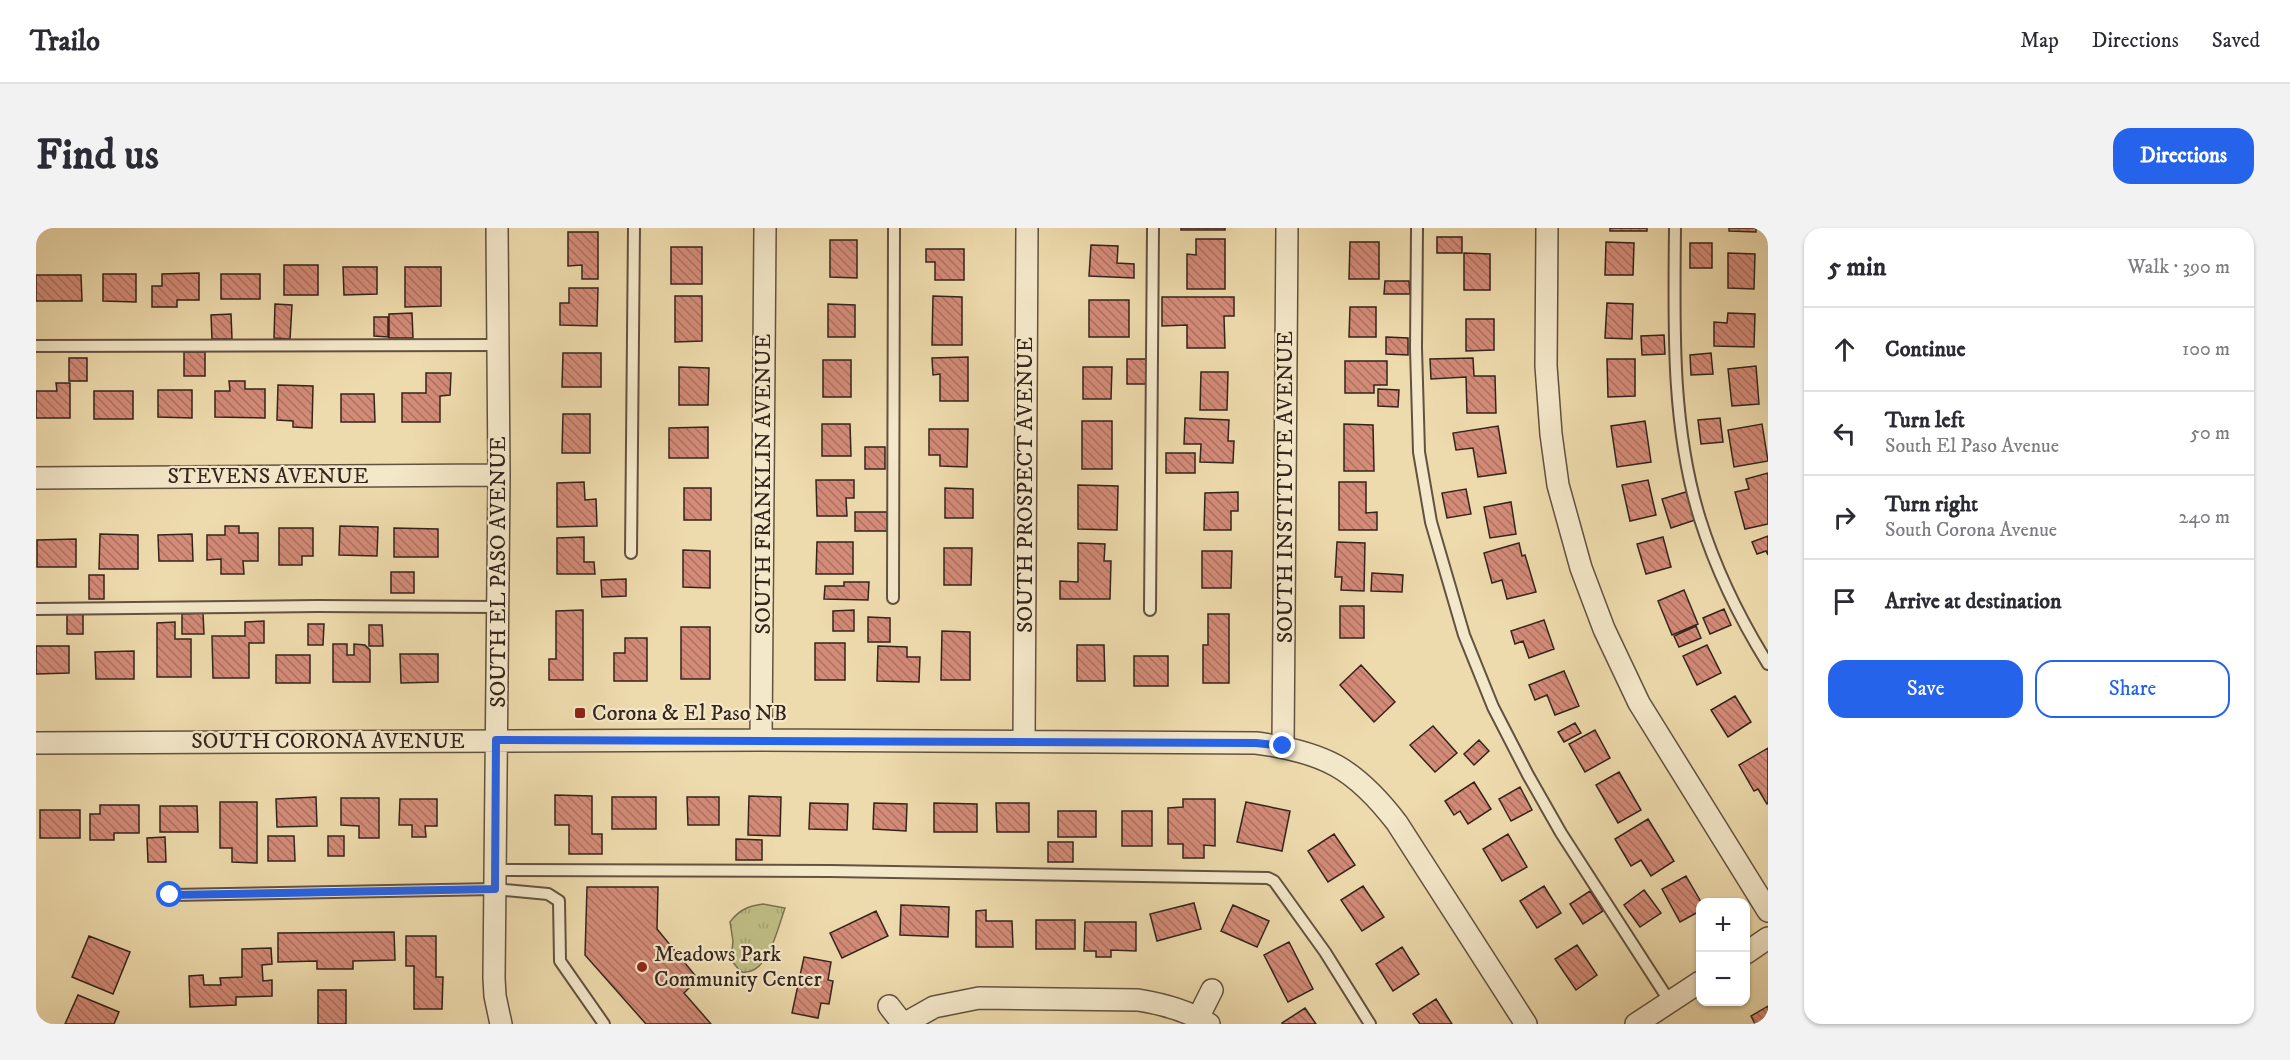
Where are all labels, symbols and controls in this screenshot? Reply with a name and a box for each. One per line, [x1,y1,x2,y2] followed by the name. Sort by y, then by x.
[30,24,100,59] text: Trailo
[2020,28,2059,54] text: Map
[2092,28,2179,54] text: Directions
[2212,28,2260,54] text: Saved
[2113,128,2254,184] button: Directions
[36,130,159,182] text: Find us
[1828,251,1886,284] text: 5 min
[2128,255,2230,280] text: Walk · 390 m
[1272,331,1299,643] street label: SOUTH INSTITUTE AVENUE
[1828,333,1861,366] icon: ahead
[750,334,777,634] street label: SOUTH FRANKLIN AVENUE
[1885,336,1966,363] text: Continue
[1012,337,1039,633] street label: SOUTH PROSPECT AVENUE
[2182,337,2230,362] text: 100 m
[1885,407,1965,434] text: Turn left
[1828,417,1861,450] icon: left
[2190,421,2230,446] text: 50 m
[1885,434,2059,459] text: South El Paso Avenue
[485,436,512,708] street label: SOUTH EL PASO AVENUE
[168,463,369,490] street label: STEVENS AVENUE
[1885,491,1978,518] text: Turn right
[1828,501,1861,534] icon: right
[2179,505,2230,530] text: 240 m
[1885,518,2057,543] text: South Corona Avenue
[1828,585,1861,618] icon: arrive
[1885,588,2062,615] text: Arrive at destination
[1828,660,2023,718] button: Save
[2035,660,2230,718] button: Share
[592,700,787,727] place label: Corona & El Paso NB
[573,706,587,720] marker: Corona & El Paso NB
[191,728,465,755] street label: SOUTH CORONA AVENUE
[1269,732,1295,758] route end
[156,881,182,907] route start
[1696,898,1750,1006] map controls
[1696,898,1750,952] button: +
[654,941,822,993] place label: Meadows Park Community Center
[1696,952,1750,1006] button: −
[635,960,649,974] marker: Meadows Park Community Center

